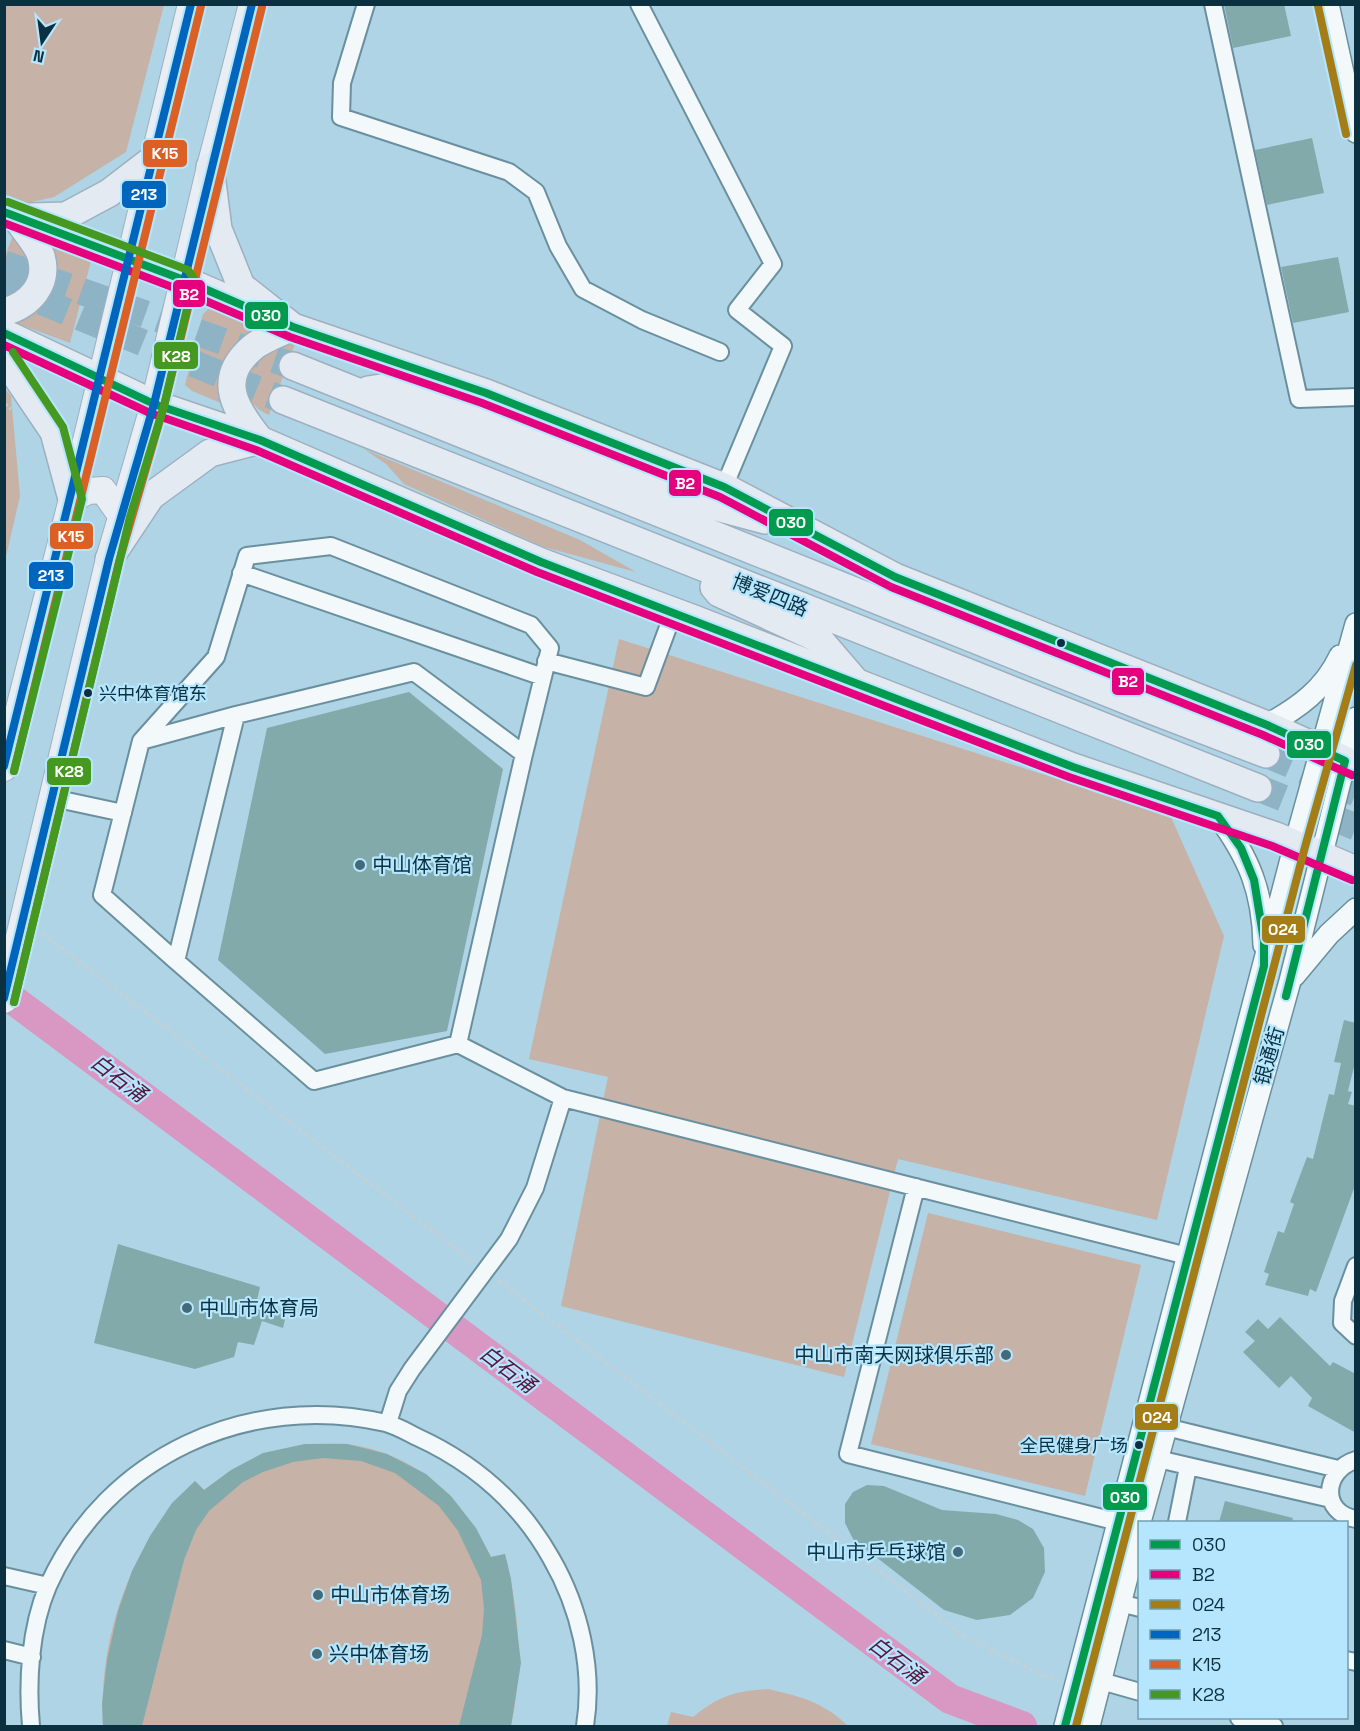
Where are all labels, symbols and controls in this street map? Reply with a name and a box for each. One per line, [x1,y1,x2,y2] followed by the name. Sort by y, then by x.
[12,12,72,72] north arrow
[31,45,46,68] text: N
[142,139,188,168] line badge: K15
[152,143,179,164] text: K15
[121,180,167,209] line badge: 213
[131,184,158,205] text: 213
[172,279,206,308] line badge: B2
[179,284,199,305] text: B2
[244,301,289,330] line badge: 030
[251,305,281,326] text: 030
[153,341,199,370] line badge: K28
[161,346,191,367] text: K28
[668,469,702,497] line badge: B2
[675,473,695,494] text: B2
[768,508,814,537] line badge: 030
[776,512,806,533] text: 030
[49,522,94,550] line badge: K15
[58,526,85,547] text: K15
[28,561,74,590] line badge: 213
[38,565,65,586] text: 213
[728,568,812,622] street label: 博爱四路
[1055,637,1067,649] unlabelled marker
[1111,667,1145,696] line badge: B2
[1118,671,1138,692] text: B2
[99,682,207,705] place label: 兴中体育馆东
[82,687,94,699] marker: 兴中体育馆东
[1286,730,1332,759] line badge: 030
[1294,734,1324,755] text: 030
[46,757,92,786] line badge: K28
[54,761,84,782] text: K28
[372,852,472,878] place label: 中山体育馆
[353,858,367,872] marker: 中山体育馆
[1261,915,1306,944] line badge: 024
[1268,919,1298,940] text: 024
[1248,1024,1290,1088] street label: 银通街
[86,1048,154,1109] water label: 白石涌
[199,1295,319,1321] place label: 中山市体育局
[180,1301,194,1315] marker: 中山市体育局
[475,1339,543,1400] water label: 白石涌
[794,1342,994,1368] place label: 中山市南天网球俱乐部
[999,1348,1013,1362] marker: 中山市南天网球俱乐部
[1134,1403,1179,1431] line badge: 024
[1142,1407,1172,1428] text: 024
[1020,1434,1128,1457] place label: 全民健身广场
[1133,1439,1145,1451] marker: 全民健身广场
[1102,1483,1148,1511] line badge: 030
[1110,1487,1140,1508] text: 030
[1138,1521,1348,1719] legend
[1192,1533,1226,1556] text: 030
[806,1539,946,1565] place label: 中山市乒乓球馆
[951,1545,965,1559] marker: 中山市乒乓球馆
[1192,1563,1215,1586] text: B2
[330,1582,450,1608] place label: 中山市体育场
[311,1588,325,1602] marker: 中山市体育场
[1192,1593,1225,1616] text: 024
[1192,1623,1221,1646] text: 213
[864,1630,932,1691] water label: 白石涌
[329,1641,429,1667] place label: 兴中体育场
[310,1647,324,1661] marker: 兴中体育场
[1192,1653,1221,1676] text: K15
[1192,1683,1225,1706] text: K28

